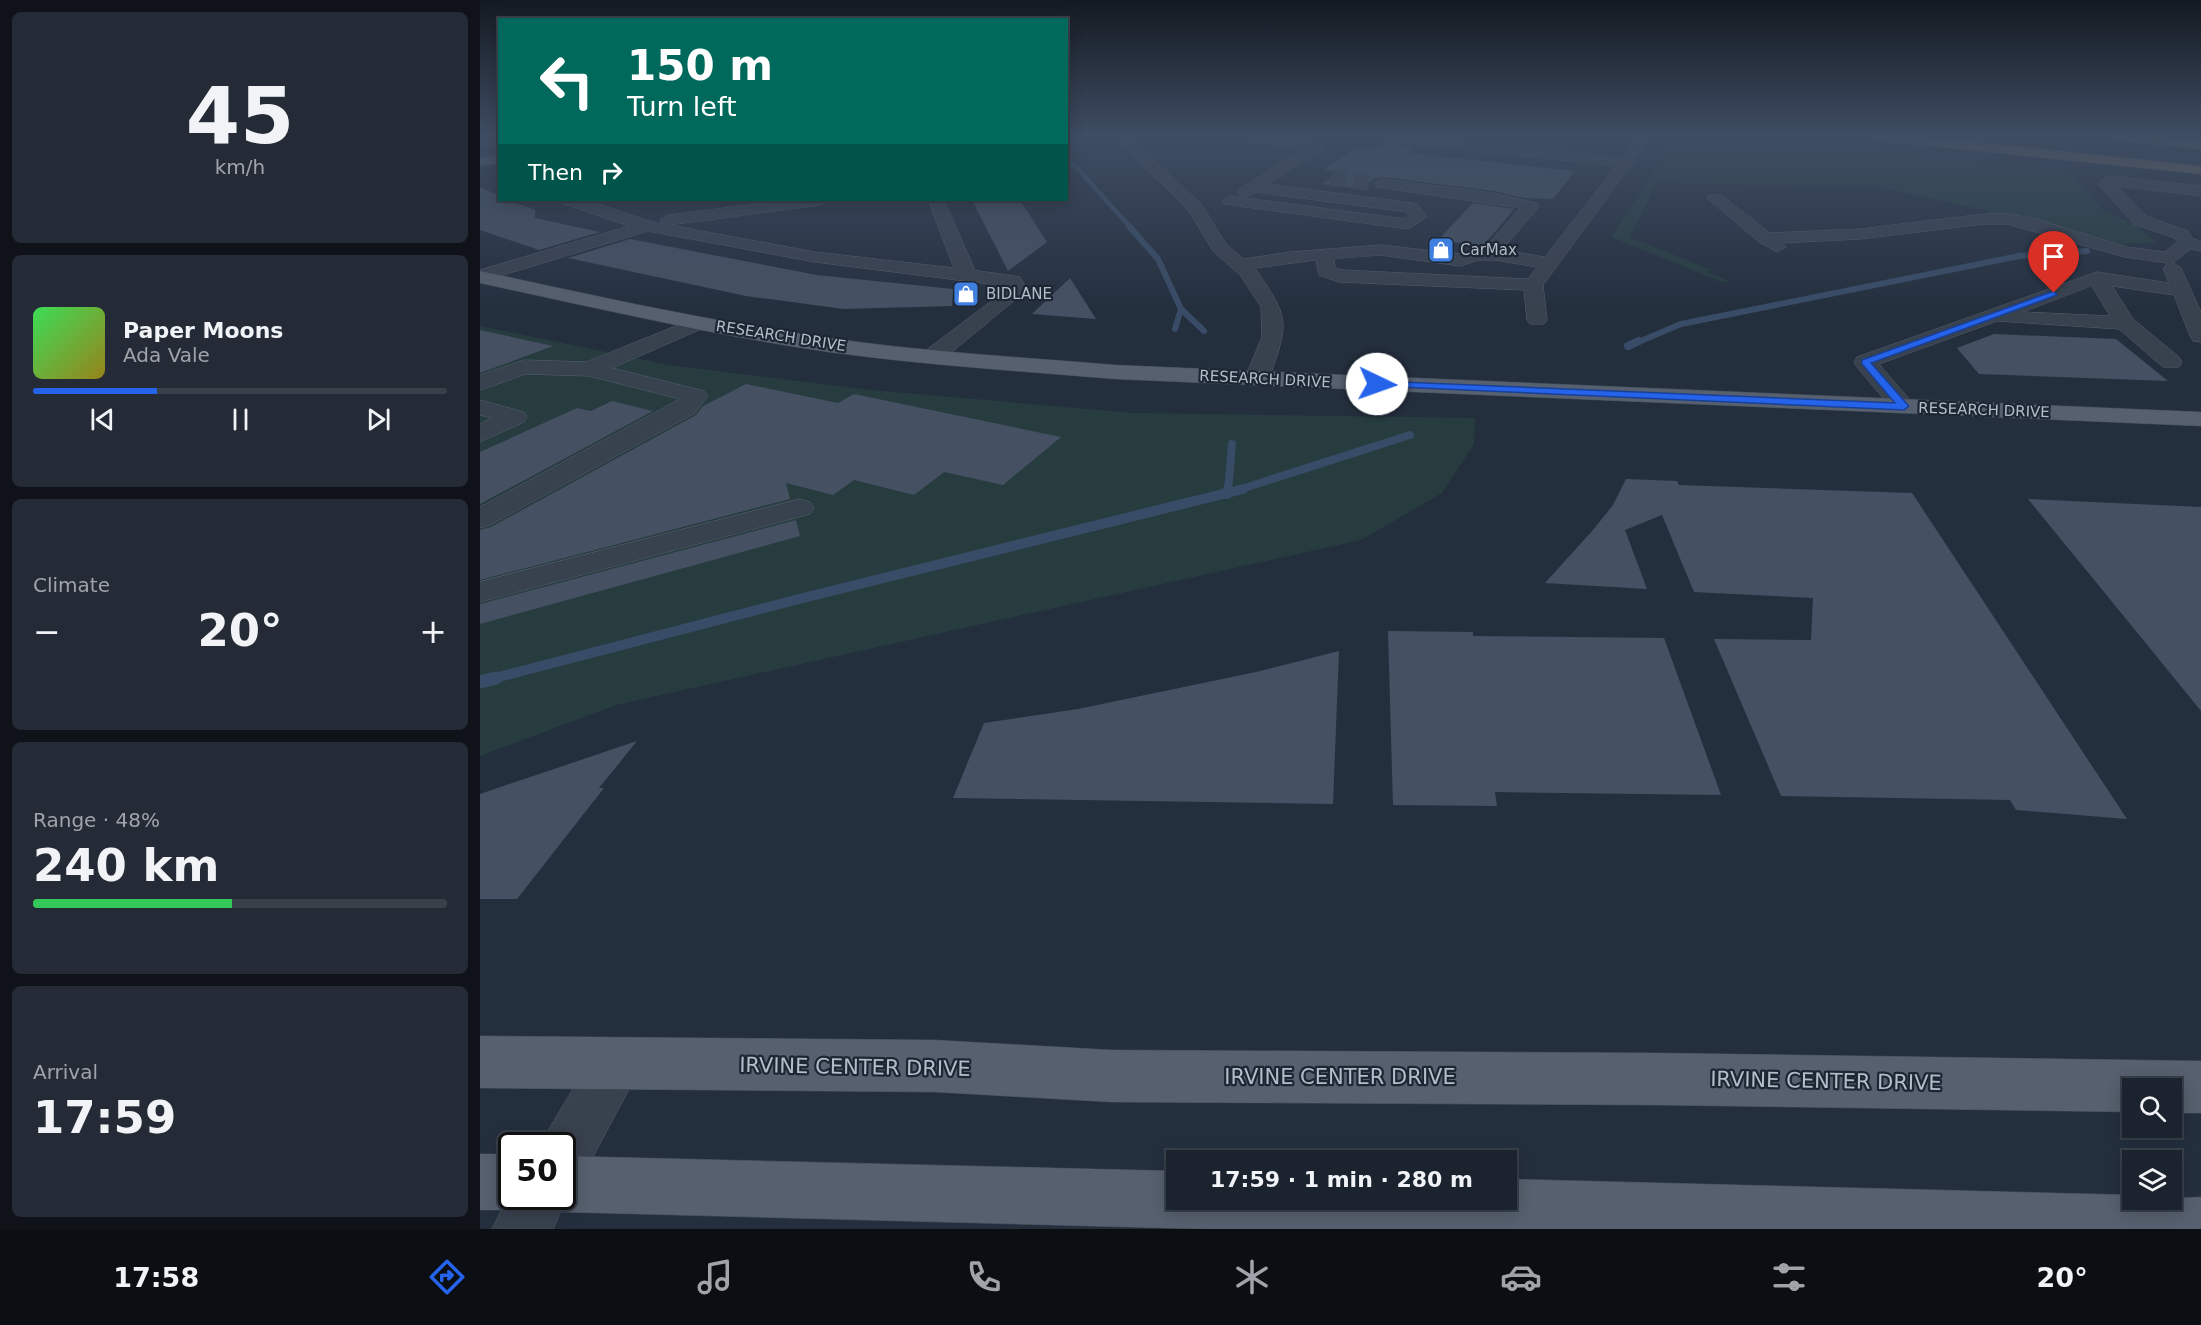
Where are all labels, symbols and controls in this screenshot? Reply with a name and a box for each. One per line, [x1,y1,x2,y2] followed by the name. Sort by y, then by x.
[627,41,773,90] text: 150 m
[528,42,606,120] icon: left
[186,71,294,161] text: 45
[627,91,737,122] text: Turn left
[215,155,265,179] text: km/h
[595,156,628,189] icon: right
[528,160,583,185] text: Then
[2028,231,2079,293] pin
[1426,235,1456,265] shop icon: CarMax
[2037,240,2070,273] icon: arrive
[1460,241,1517,259] place label: CarMax
[951,279,981,309] shop icon: BIDLANE
[986,285,1052,303] place label: BIDLANE
[715,317,847,355] street label: RESEARCH DRIVE
[123,318,283,343] text: Paper Moons
[123,343,210,367] text: Ada Vale
[1345,352,1409,416] position arrow
[1199,367,1331,391] street label: RESEARCH DRIVE
[1918,399,2050,421] street label: RESEARCH DRIVE
[86,403,119,436] icon: previous
[224,403,257,436] icon: pause
[362,403,395,436] icon: next
[33,573,110,597] text: Climate
[197,604,283,657] text: 20°
[33,612,61,651] text: −
[419,612,447,651] text: +
[33,808,160,832] text: Range · 48%
[33,839,219,892] text: 240 km
[739,1053,971,1081] street label: IRVINE CENTER DRIVE
[33,1060,98,1084] text: Arrival
[1224,1065,1456,1089] street label: IRVINE CENTER DRIVE
[1710,1067,1942,1095] street label: IRVINE CENTER DRIVE
[2122,1078,2182,1210] map controls
[2122,1078,2182,1138] button: search
[33,1091,176,1144] text: 17:59
[498,1132,576,1210] speed limit sign: 50
[2122,1150,2182,1210] button: layers
[1210,1167,1473,1192] text: 17:59 · 1 min · 280 m
[426,1256,468,1298] icon: directions
[694,1256,736,1298] icon: music
[963,1256,1005,1298] icon: phone
[1231,1256,1273,1298] icon: climate
[1500,1256,1542,1298] icon: car
[1768,1256,1810,1298] icon: filters
[113,1262,199,1293] text: 17:58
[2037,1262,2088,1293] text: 20°

